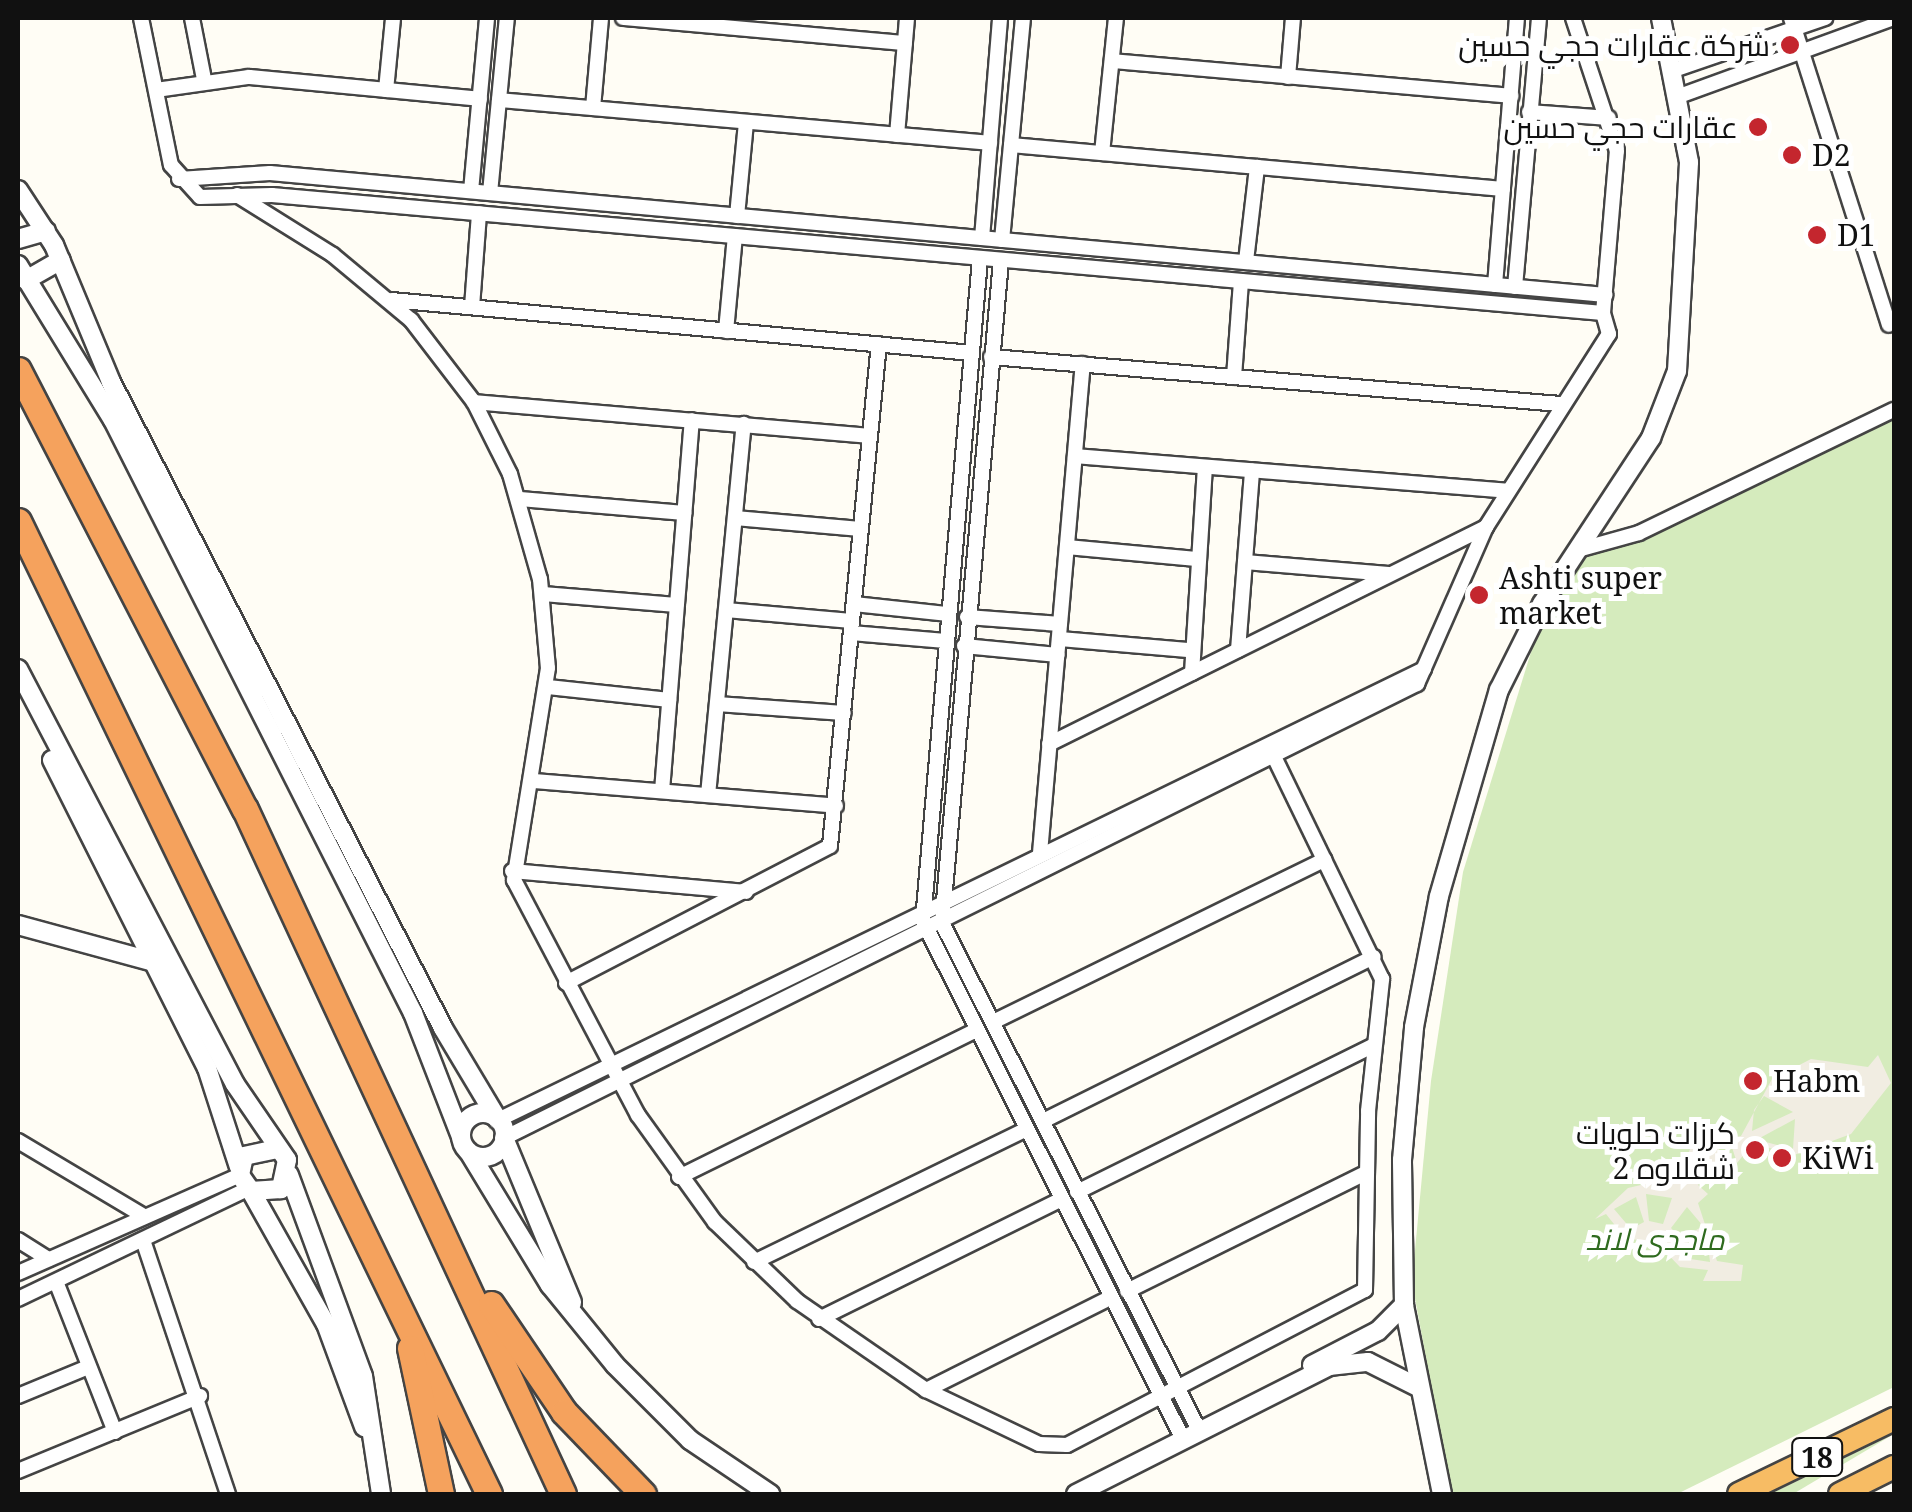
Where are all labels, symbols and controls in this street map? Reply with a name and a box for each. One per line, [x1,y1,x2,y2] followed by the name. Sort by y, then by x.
[1458,27,1770,63] place label: شرکة عقارات حجي حسين
[1779,34,1801,56] marker: شرکة عقارات حجي حسين
[1503,109,1738,145] place label: عقارات حجي حسين
[1747,116,1769,138] marker: عقارات حجي حسين
[1812,137,1851,173] place label: D2
[1781,144,1803,166] marker: D2
[1837,217,1876,253] place label: D1
[1806,224,1828,246] marker: D1
[1499,560,1662,630] place label: Ashti super market
[1468,584,1490,606] marker: Ashti super market
[1773,1063,1860,1099] place label: Habm
[1742,1070,1764,1092] marker: Habm
[1576,1115,1735,1186] place label: كرزات حلويات شقلاوه 2
[1744,1139,1766,1161] marker: كرزات حلويات شقلاوه 2
[1802,1140,1874,1176] place label: KiWi
[1771,1147,1793,1169] marker: KiWi
[1586,1221,1724,1257] park label: ماجدی لاند
[1790,1434,1844,1480] road number: 18

